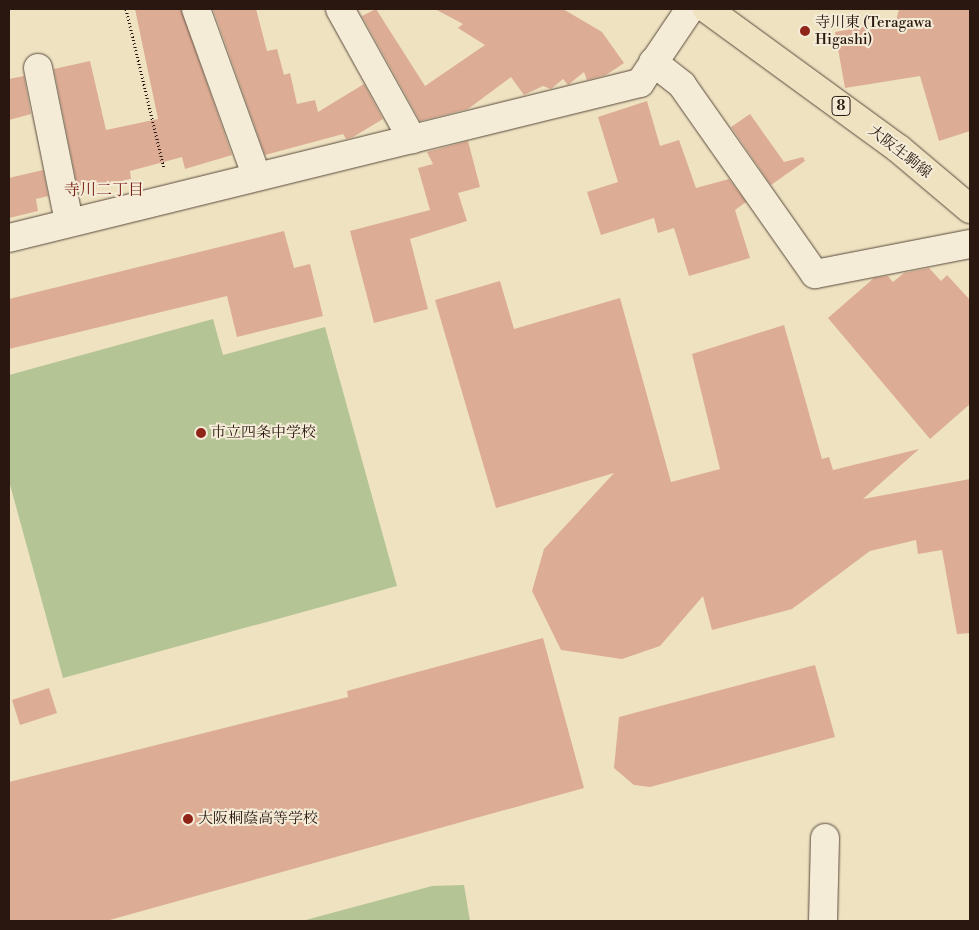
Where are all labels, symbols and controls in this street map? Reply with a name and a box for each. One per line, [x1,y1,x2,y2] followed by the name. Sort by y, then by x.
[815,13,932,48] place label: 寺川東 (Teragawa Higashi)
[799,25,811,37] marker: 寺川東 (Teragawa Higashi)
[831,94,851,118] road number: 8
[865,122,935,182] street label: 大阪生駒線
[64,180,144,200] district label: 寺川二丁目
[211,424,316,442] place label: 市立四条中学校
[195,427,207,439] marker: 市立四条中学校
[198,810,318,828] place label: 大阪桐蔭高等学校
[182,813,194,825] marker: 大阪桐蔭高等学校

